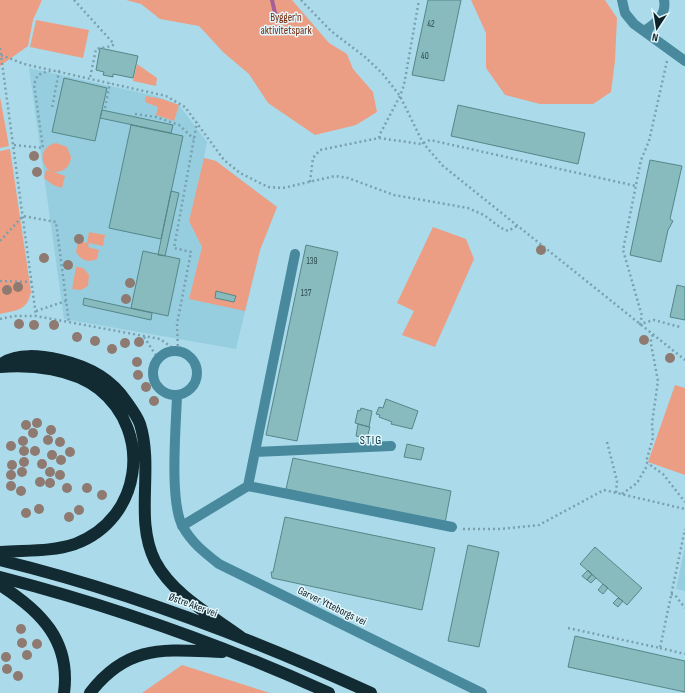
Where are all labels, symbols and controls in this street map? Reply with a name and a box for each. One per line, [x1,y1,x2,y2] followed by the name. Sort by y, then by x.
[637,8,677,48] north arrow
[260,11,312,37] park label: Bygger'n aktivitetspark
[427,19,435,30] house number: 42
[651,30,659,44] text: N
[421,51,429,62] house number: 40
[307,256,317,267] house number: 139
[301,288,312,299] house number: 137
[360,433,382,448] district label: STIG
[296,584,368,628] street label: Garver Ytteborgs vei
[167,590,219,620] street label: Østre Aker vei

